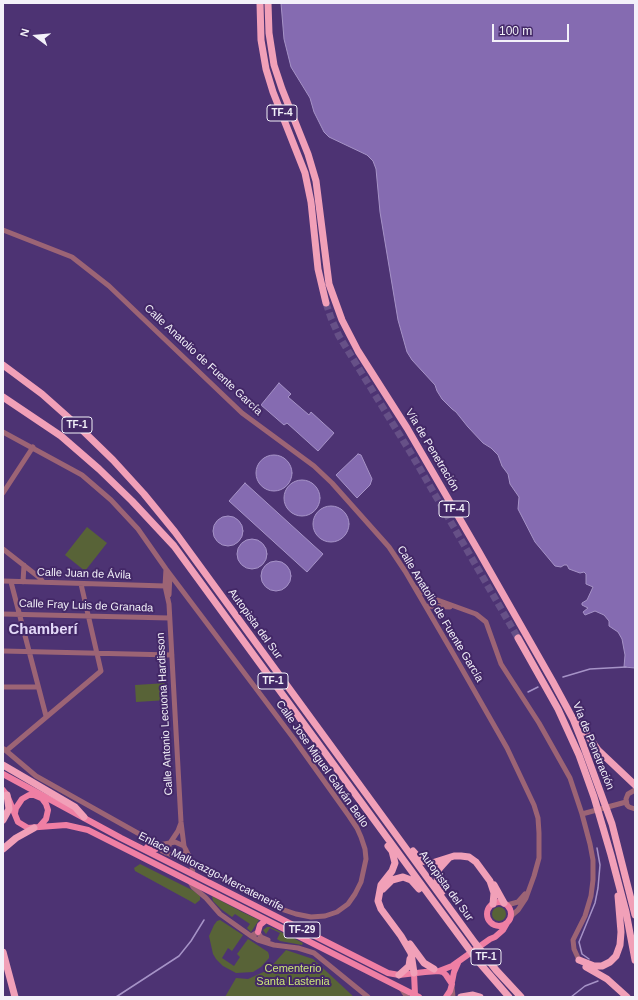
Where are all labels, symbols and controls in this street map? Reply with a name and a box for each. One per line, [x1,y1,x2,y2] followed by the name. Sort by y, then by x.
[16,16,56,56] north arrow
[494,16,571,42] scale bar
[499,24,532,38] text: 100 m
[18,27,31,38] text: N
[267,105,297,121] road number: TF-4
[141,302,265,418] street label: Calle Anatolio de Fuente García
[402,407,462,493] street label: Vía de Penetración
[62,417,92,433] road number: TF-1
[439,501,469,517] road number: TF-4
[394,544,486,684] street label: Calle Anatolio de Fuente García
[37,566,131,582] street label: Calle Juan de Ávila
[225,586,285,662] street label: Autopista del Sur
[19,597,153,615] street label: Calle Fray Luis de Granada
[8,621,78,639] district label: Chamberí
[154,632,176,796] street label: Calle Antonio Lecuona Hardisson
[258,673,288,689] road number: TF-1
[273,698,371,830] street label: Calle Jose Miguel Galván Bello
[569,700,617,792] street label: Vía de Penetración
[136,829,286,915] street label: Enlace Mallorazgo-Mercatenerife
[416,848,476,924] street label: Autopista del Sur
[284,922,320,938] road number: TF-29
[471,949,501,965] road number: TF-1
[256,962,330,988] park label: Cementerio Santa Lastenia

